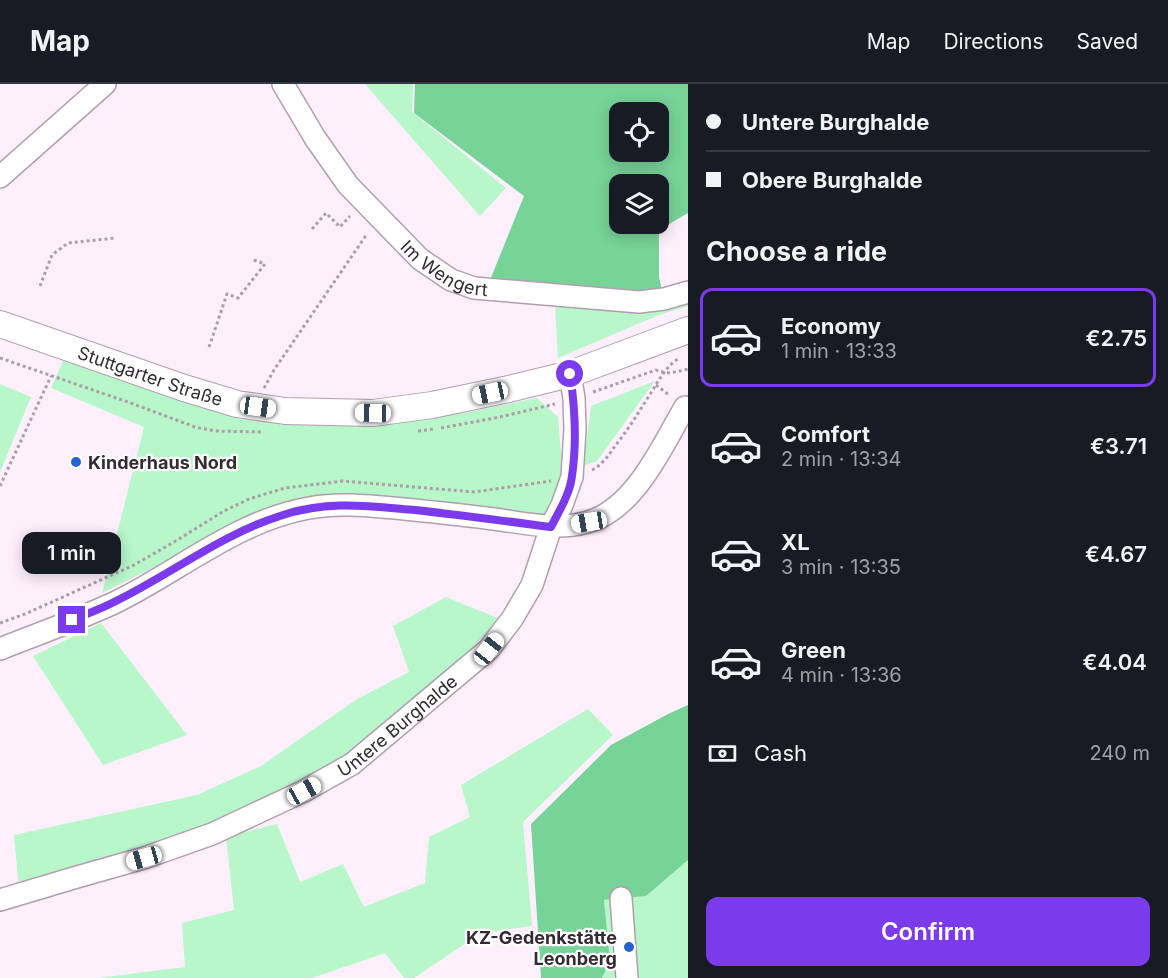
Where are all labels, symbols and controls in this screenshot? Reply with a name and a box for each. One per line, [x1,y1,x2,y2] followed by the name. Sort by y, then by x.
[30,24,90,58] text: Map
[867,29,910,54] text: Map
[943,29,1044,54] text: Directions
[1077,29,1138,54] text: Saved
[609,102,669,234] map controls
[609,102,669,162] button: locate
[742,109,929,135] text: Untere Burghalde
[742,167,923,193] text: Obere Burghalde
[609,174,669,234] button: layers
[706,235,887,268] text: Choose a ride
[397,236,489,300] street label: Im Wengert
[709,311,763,365] icon: car
[781,313,881,339] text: Economy
[1086,325,1147,351] text: €2.75
[781,339,897,363] text: 1 min · 13:33
[75,341,225,410] street label: Stuttgarter Straße
[556,360,583,387] route start
[471,380,509,406] car
[239,396,277,418] car
[355,404,391,422] car
[709,419,763,473] icon: car
[781,421,870,447] text: Comfort
[1090,433,1147,459] text: €3.71
[781,447,902,471] text: 2 min · 13:34
[88,452,237,473] place label: Kinderhaus Nord
[69,455,83,469] marker: Kinderhaus Nord
[570,510,608,534] car
[709,527,763,581] icon: car
[781,529,810,555] text: XL
[22,533,122,575] callout: 1 min
[47,541,96,565] text: 1 min
[1085,541,1147,567] text: €4.67
[781,555,901,579] text: 3 min · 13:35
[58,606,85,633] route end
[471,629,507,669] car
[709,635,763,689] icon: car
[781,637,846,663] text: Green
[1083,649,1147,675] text: €4.04
[781,663,902,687] text: 4 min · 13:36
[334,670,461,781] street label: Untere Burghalde
[706,737,739,770] icon: cash
[754,740,807,766] text: Cash
[1089,741,1150,765] text: 240 m
[284,774,324,808] car
[124,844,164,872] car
[706,897,1150,966] button: Confirm
[466,927,617,969] place label: KZ-Gedenkstätte Leonberg
[622,940,636,954] marker: KZ-Gedenkstätte Leonberg

